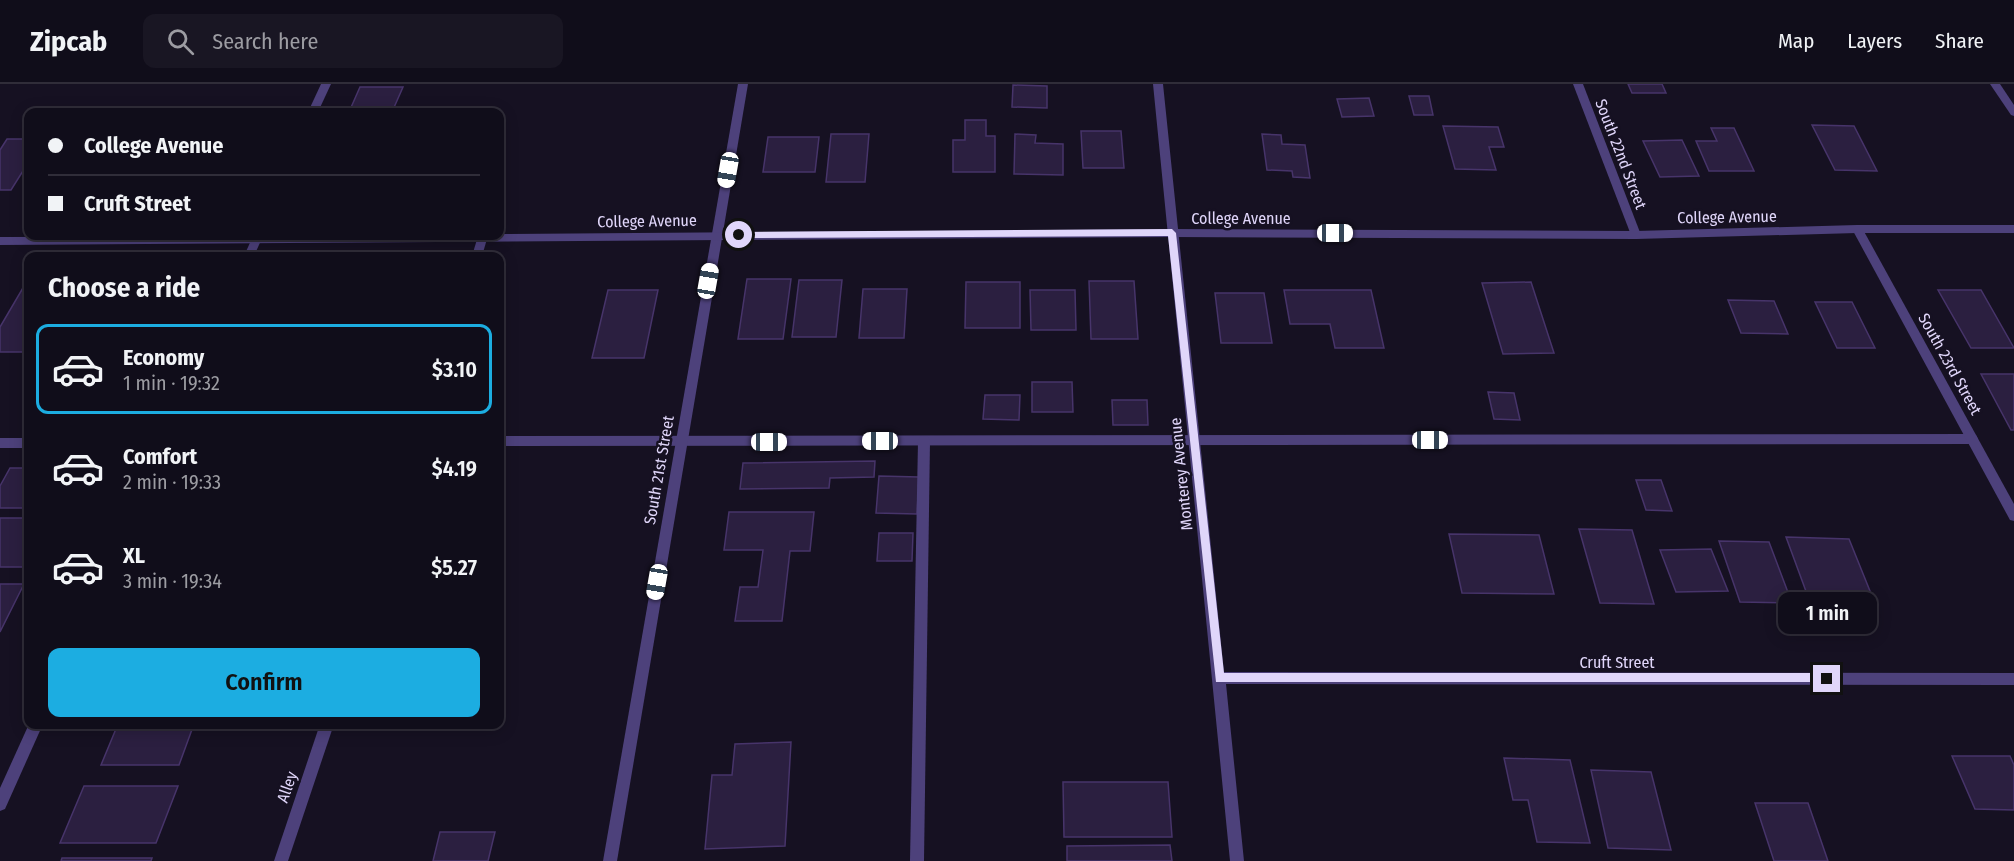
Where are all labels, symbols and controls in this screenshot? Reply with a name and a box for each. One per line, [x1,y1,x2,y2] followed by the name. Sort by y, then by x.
[143,14,563,68] search box
[30,25,107,58] text: Zipcab
[164,25,197,58] icon: search
[212,28,318,55] text: Search here
[1778,28,1814,54] text: Map
[1847,28,1902,54] text: Layers
[1935,28,1984,54] text: Share
[1591,96,1651,212] street label: South 22nd Street
[84,132,223,159] text: College Avenue
[716,151,740,189] car
[84,190,191,217] text: Cruft Street
[1677,207,1777,227] street label: College Avenue
[1191,209,1291,228] street label: College Avenue
[597,211,697,231] street label: College Avenue
[725,221,752,248] route start
[1317,224,1353,242] car
[696,262,720,300] car
[48,272,200,304] text: Choose a ride
[1914,310,1986,419] street label: South 23rd Street
[51,342,105,396] icon: car
[123,344,204,371] text: Economy
[432,356,477,383] text: $3.10
[123,371,220,395] text: 1 min · 19:32
[640,413,678,526] street label: South 21st Street
[1166,417,1196,531] street label: Monterey Avenue
[1412,431,1448,449] car
[862,432,898,450] car
[751,433,787,451] car
[51,441,105,495] icon: car
[123,443,197,470] text: Comfort
[432,455,477,482] text: $4.19
[123,470,221,494] text: 2 min · 19:33
[51,540,105,594] icon: car
[123,542,145,569] text: XL
[431,554,477,581] text: $5.27
[645,563,669,601] car
[123,569,222,593] text: 3 min · 19:34
[1778,592,1876,634] callout: 1 min
[1806,601,1849,625] text: 1 min
[48,648,480,717] button: Confirm
[1579,653,1655,672] street label: Cruft Street
[1813,665,1840,692] route end
[273,768,301,805] street label: Alley

